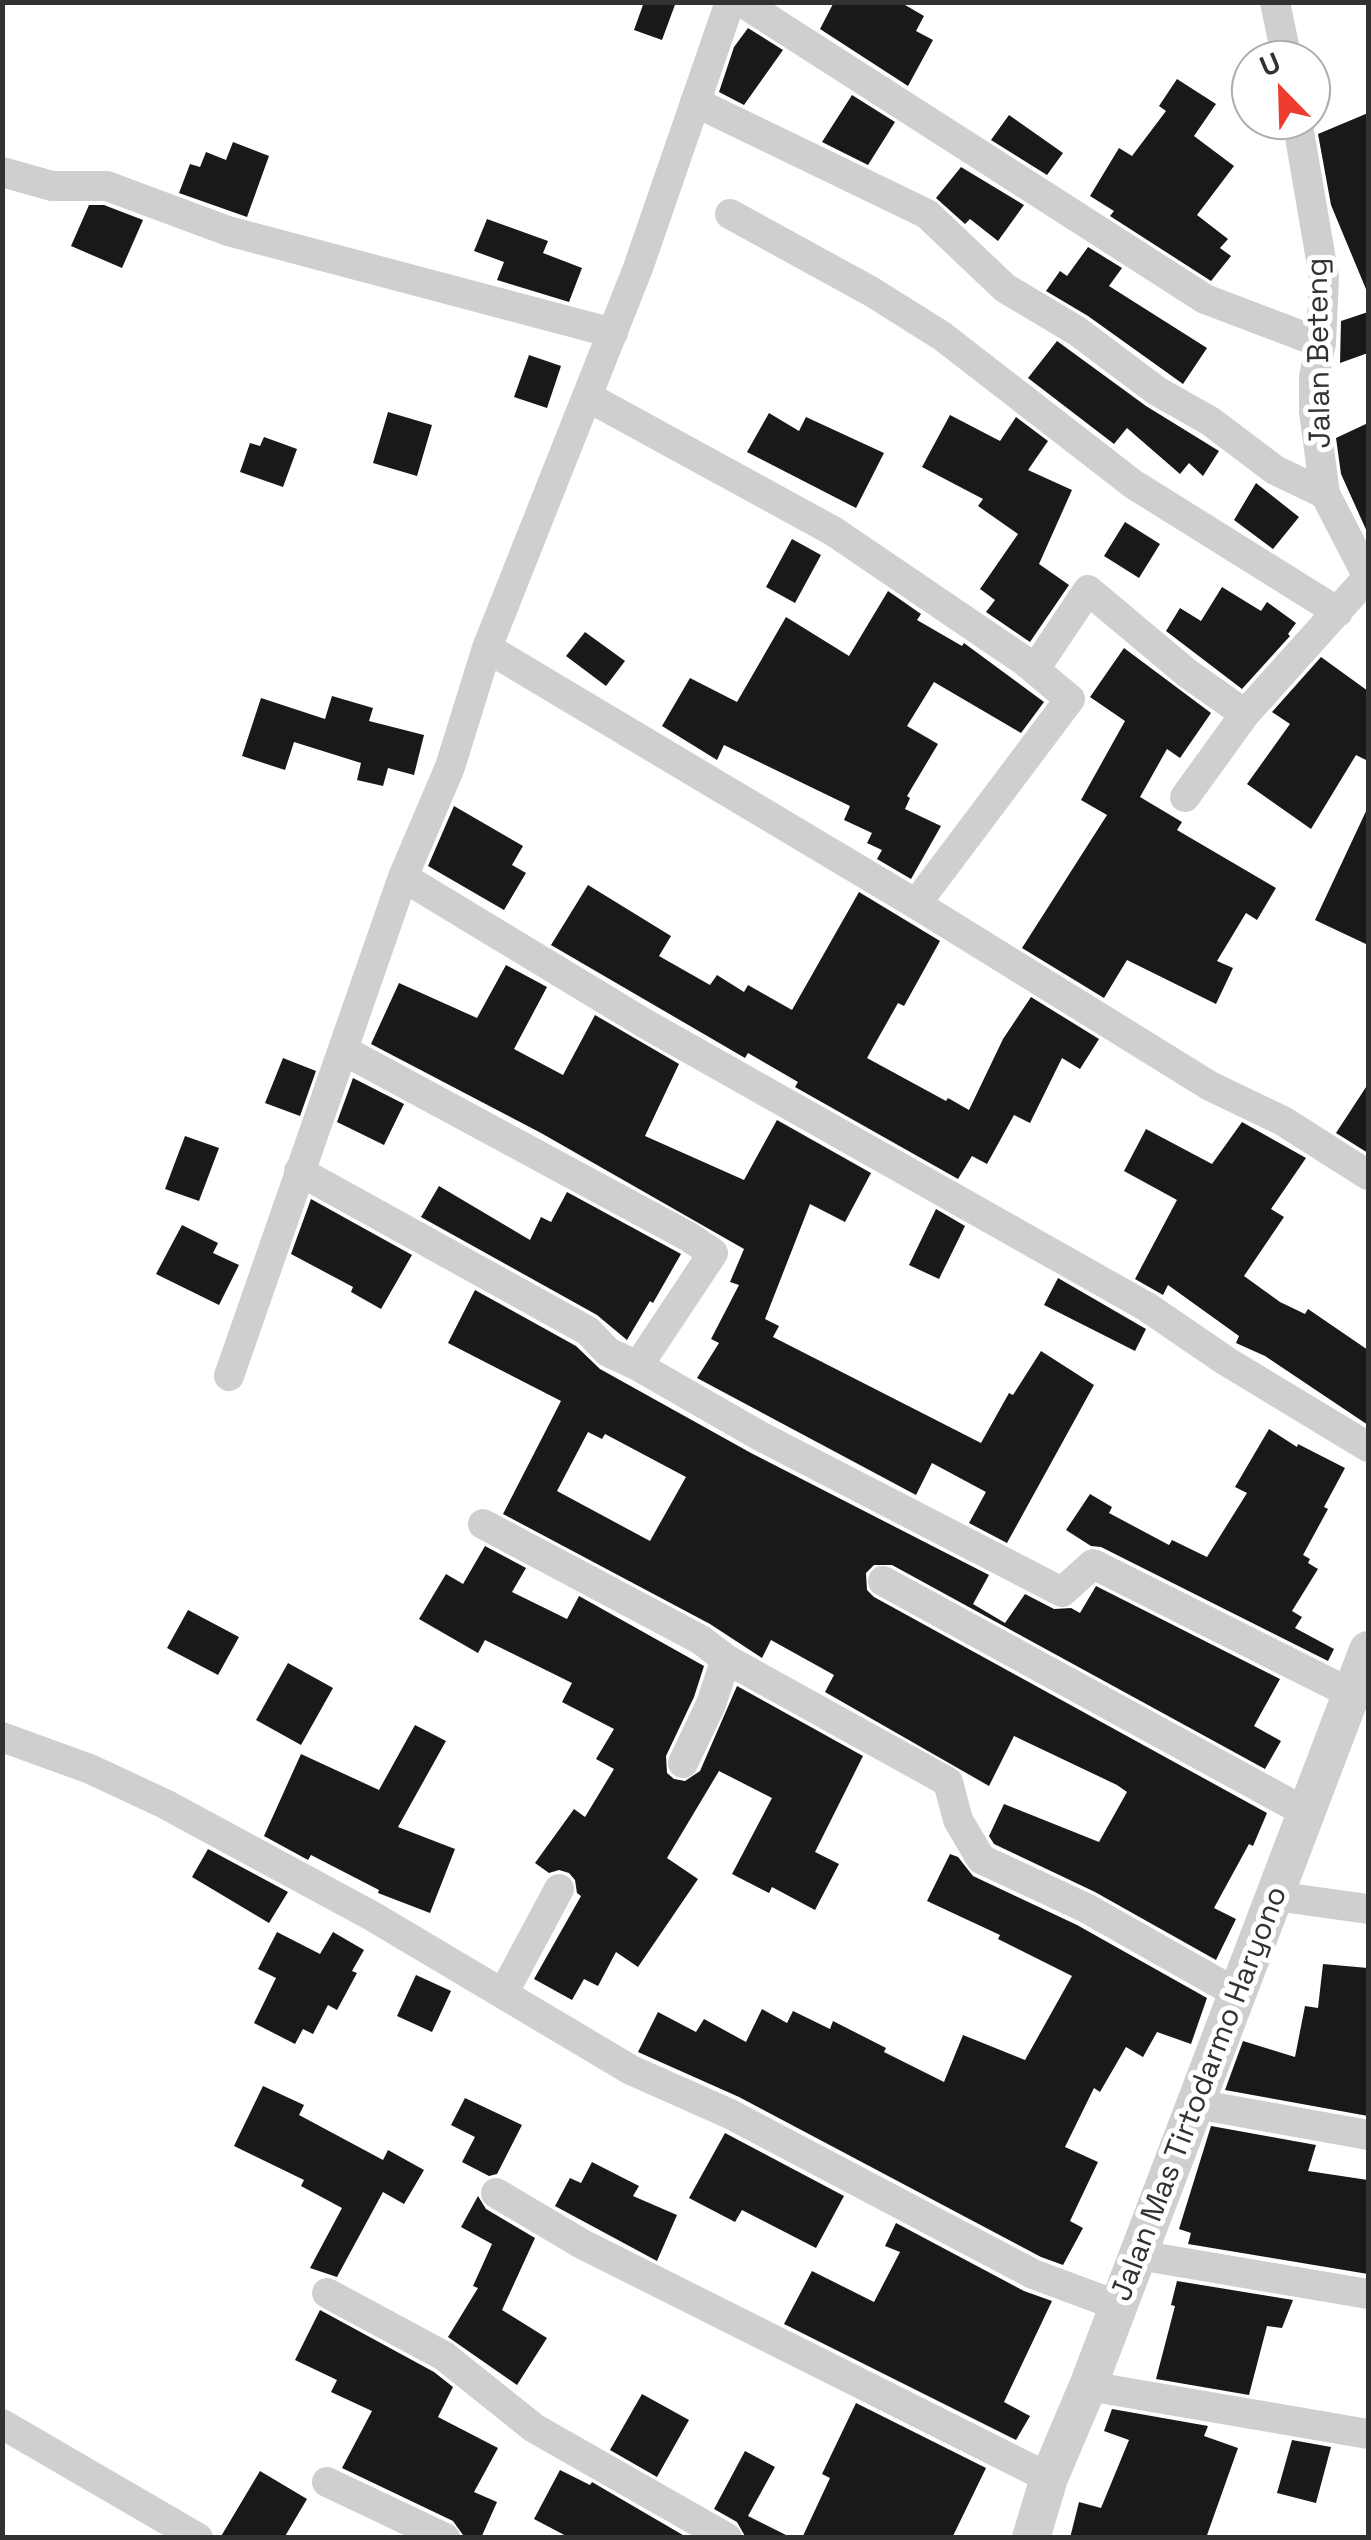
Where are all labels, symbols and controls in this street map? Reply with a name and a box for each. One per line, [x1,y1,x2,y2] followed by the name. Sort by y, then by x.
[1231,40,1331,140] north arrow
[1254,44,1286,84] text: U
[1300,257,1340,449] street label: Jalan Beteng
[1104,1881,1296,2307] street label: Jalan Mas Tirtodarmo Haryono

